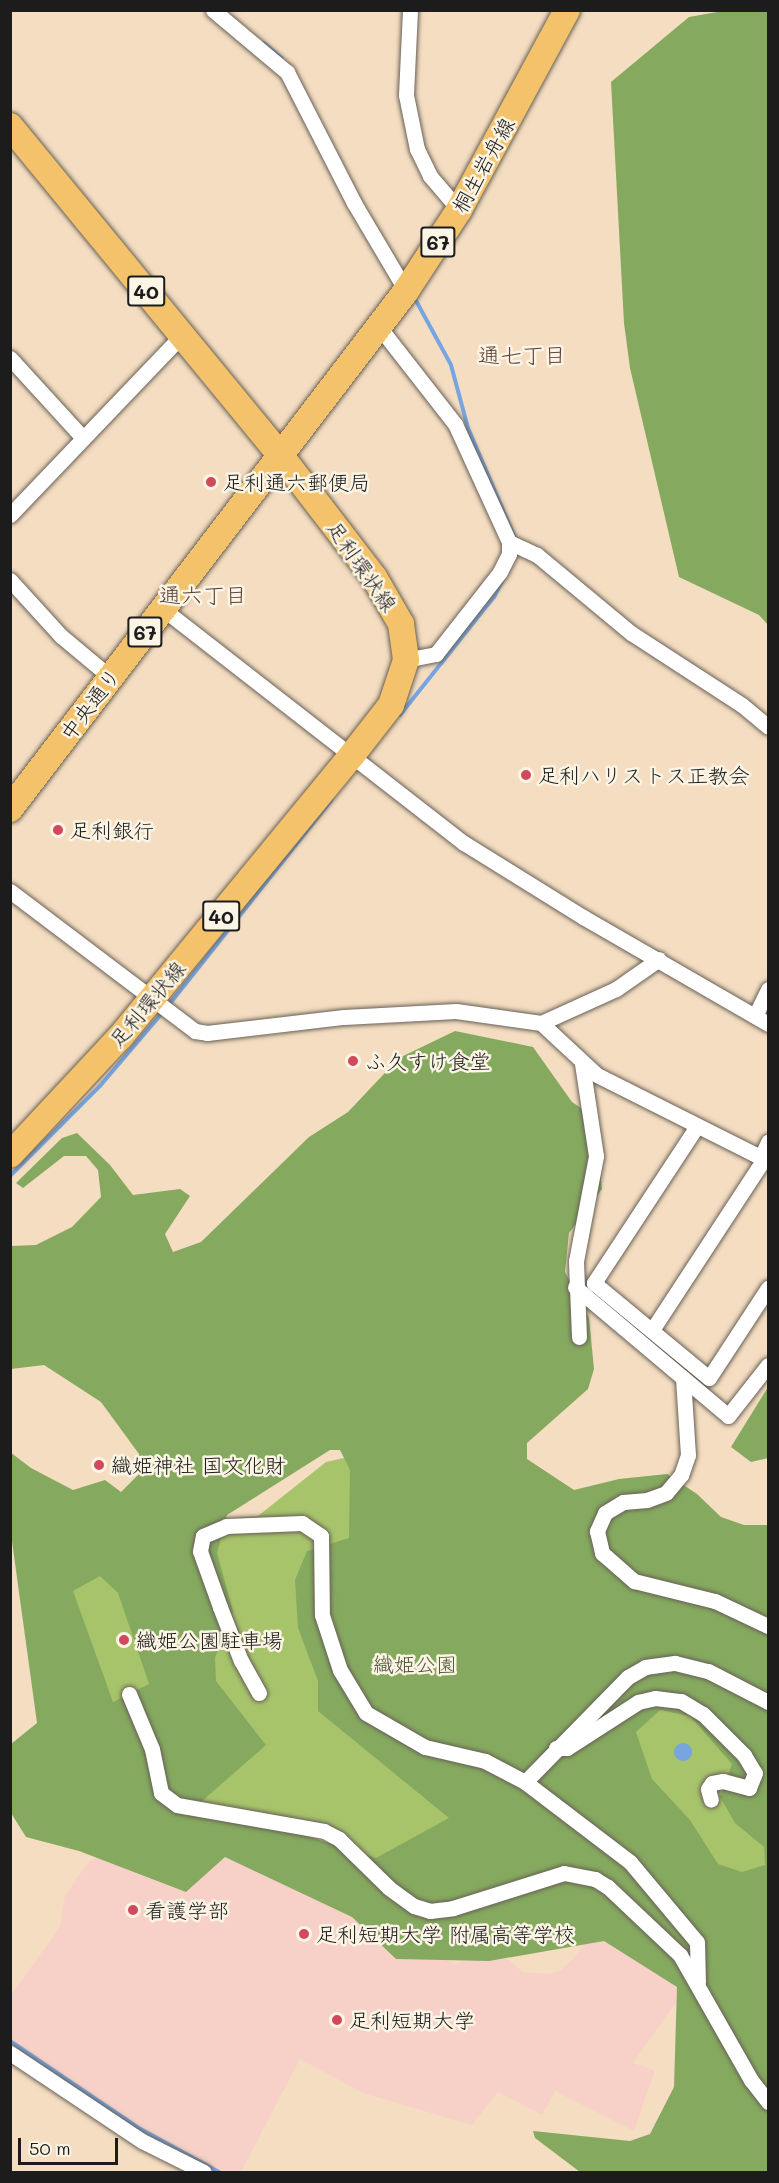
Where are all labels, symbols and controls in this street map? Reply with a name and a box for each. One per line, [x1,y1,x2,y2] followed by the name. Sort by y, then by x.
[447,113,519,217] street label: 桐生岩舟線
[420,225,456,259] road number: 67
[126,274,166,308] road number: 40
[478,342,566,368] district label: 通七丁目
[223,469,370,495] place label: 足利通六郵便局
[204,475,218,489] marker: 足利通六郵便局
[322,516,402,616] street label: 足利環状線
[159,582,247,608] district label: 通六丁目
[127,615,163,649] road number: 67
[55,663,125,745] street label: 中央通り
[538,762,748,788] place label: 足利ハリストス正教会
[519,768,533,782] marker: 足利ハリストス正教会
[70,817,154,843] place label: 足利銀行
[51,823,65,837] marker: 足利銀行
[202,899,240,933] road number: 40
[104,956,190,1052] street label: 足利環状線
[365,1048,491,1074] place label: ふ久すけ食堂
[346,1054,360,1068] marker: ふ久すけ食堂
[111,1452,286,1478] place label: 織姫神社 国文化財
[92,1458,106,1472] marker: 織姫神社 国文化財
[136,1627,283,1653] place label: 織姫公園駐車場
[117,1633,131,1647] marker: 織姫公園駐車場
[373,1651,457,1677] park label: 織姫公園
[145,1897,229,1923] place label: 看護学部
[126,1903,140,1917] marker: 看護学部
[316,1921,575,1947] place label: 足利短期大学 附属高等学校
[297,1927,311,1941] marker: 足利短期大学 附属高等学校
[349,2007,475,2033] place label: 足利短期大学
[330,2013,344,2027] marker: 足利短期大学
[21,2126,122,2164] scale bar
[29,2136,71,2160] text: 50 m

